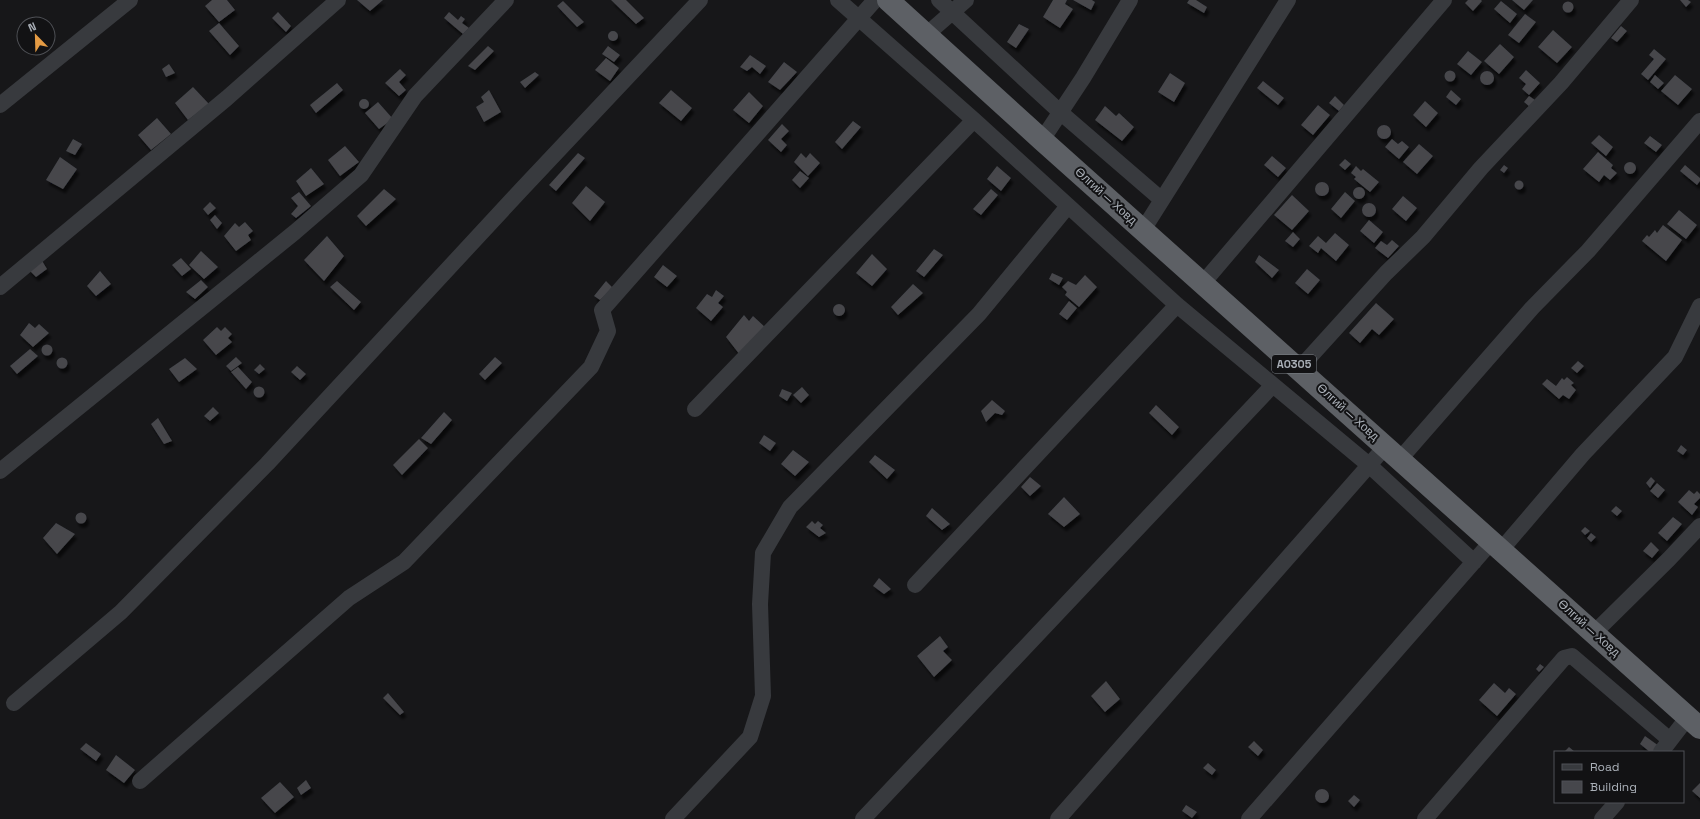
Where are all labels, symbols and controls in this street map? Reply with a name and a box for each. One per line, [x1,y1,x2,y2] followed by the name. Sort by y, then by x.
[16,16,56,56] north arrow
[26,19,38,35] text: N
[1072,164,1140,228] street label: Өлгий — Ховд
[1272,355,1316,373] road number: A0305
[1314,380,1382,444] street label: Өлгий — Ховд
[1555,596,1623,660] street label: Өлгий — Ховд
[1554,751,1684,803] legend
[1590,759,1619,775] text: Road
[1590,779,1637,795] text: Building

